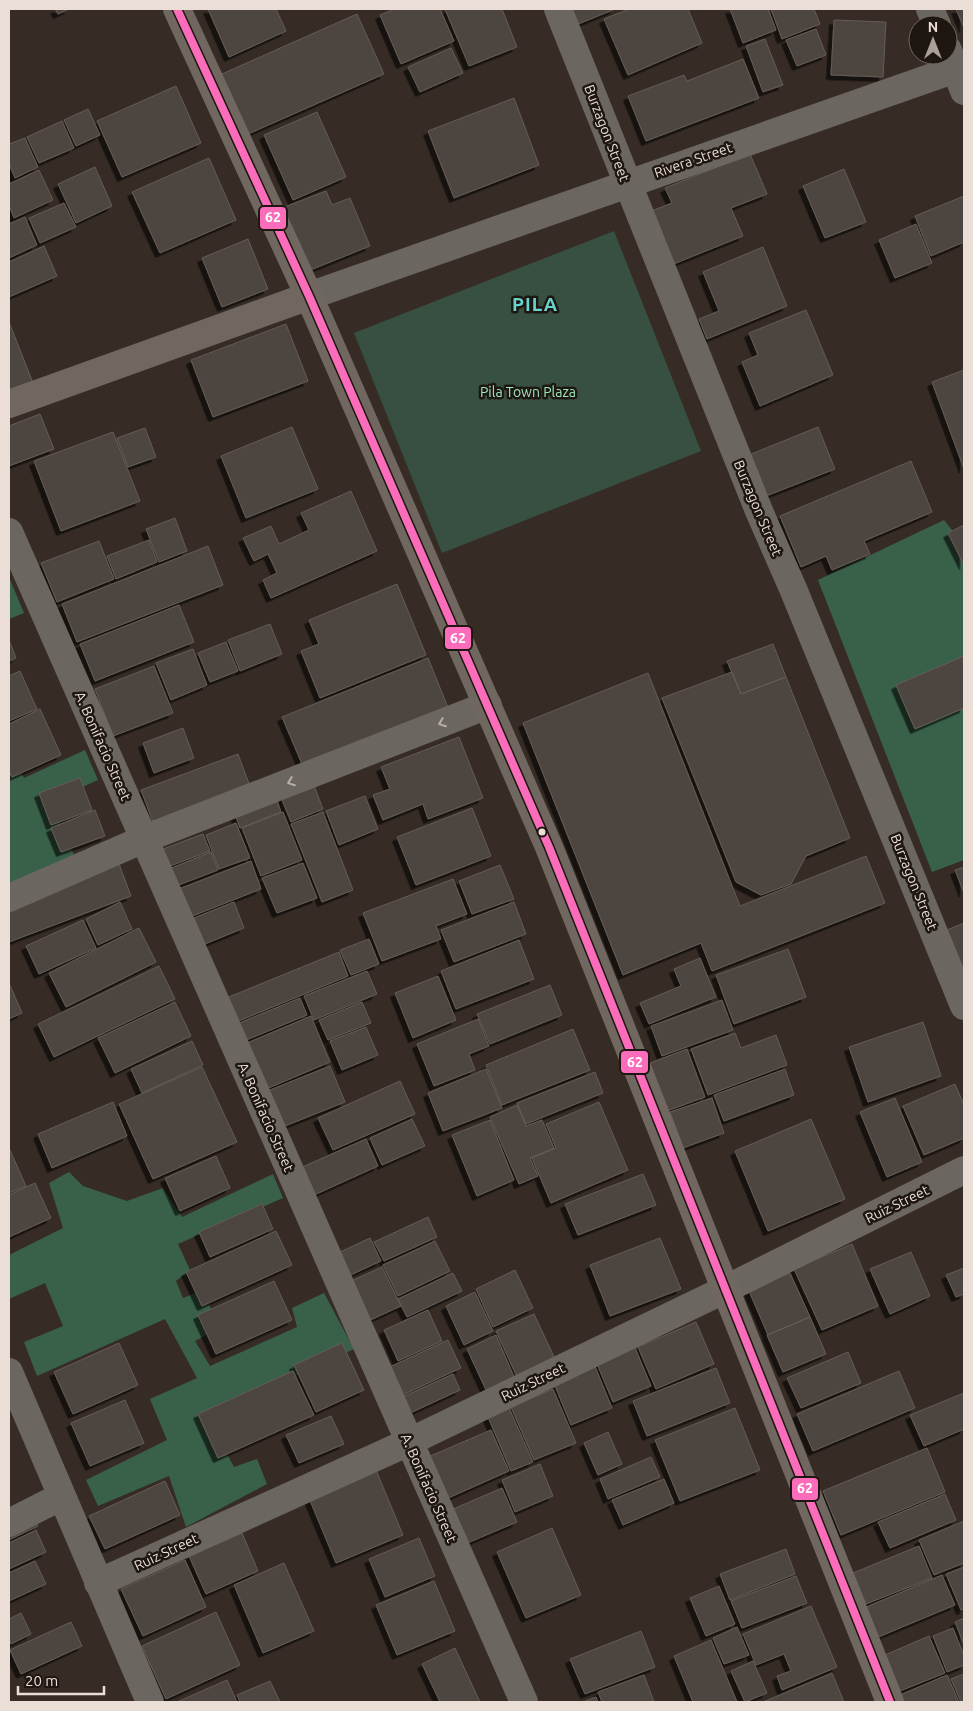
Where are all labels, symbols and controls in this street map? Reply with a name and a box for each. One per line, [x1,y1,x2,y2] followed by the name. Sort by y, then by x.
[908,15,958,65] north arrow
[928,19,938,35] text: N
[581,82,633,184] street label: Burzagon Street
[652,139,735,181] street label: Rivera Street
[259,206,287,230] line badge: 62
[265,209,281,225] text: 62
[512,293,558,315] district label: PILA
[480,384,576,400] park label: Pila Town Plaza
[731,458,786,559] street label: Burzagon Street
[444,626,472,650] line badge: 62
[450,630,466,646] text: 62
[72,689,134,803] street label: A. Bonifacio Street
[438,716,447,727] one-way arrow
[287,776,296,786] one-way arrow
[537,827,547,837] unlabelled marker
[887,832,941,933] street label: Burzagon Street
[620,1050,649,1074] line badge: 62
[627,1054,643,1070] text: 62
[235,1060,297,1174] street label: A. Bonifacio Street
[863,1182,932,1226] street label: Ruiz Street
[499,1360,568,1404] street label: Ruiz Street
[398,1431,460,1545] street label: A. Bonifacio Street
[791,1477,819,1501] line badge: 62
[797,1480,813,1496] text: 62
[131,1530,201,1574] street label: Ruiz Street
[18,1664,104,1696] scale bar
[25,1672,58,1689] text: 20 m

